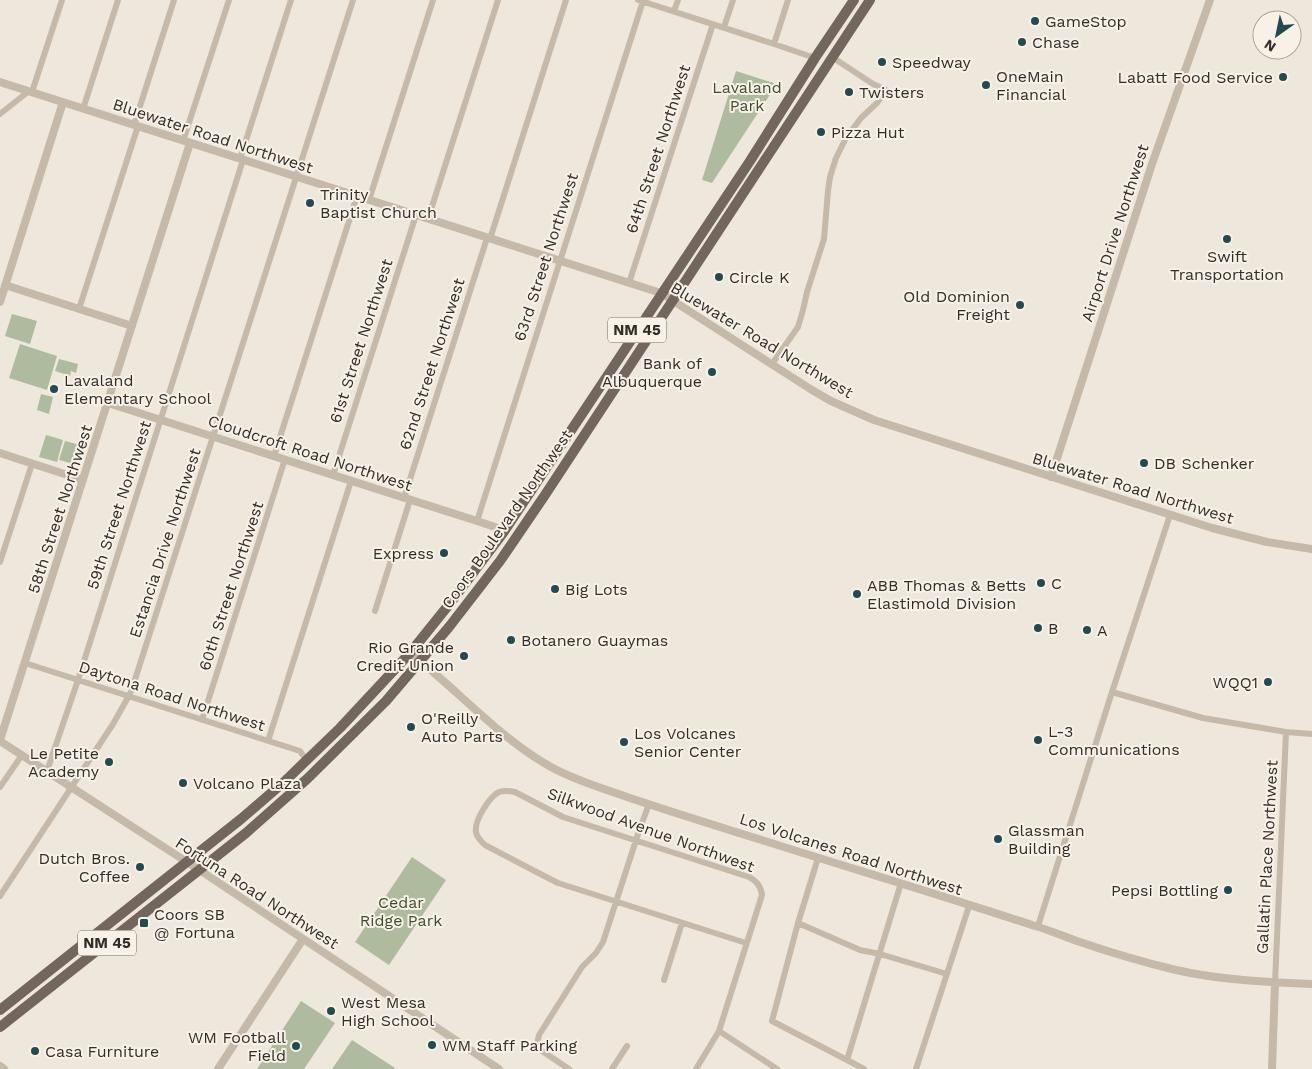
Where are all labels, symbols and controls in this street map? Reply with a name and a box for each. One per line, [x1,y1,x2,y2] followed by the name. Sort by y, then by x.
[1252,10,1302,60] north arrow
[1045,12,1127,31] place label: GameStop
[1029,15,1041,27] marker: GameStop
[1032,33,1080,52] place label: Chase
[1016,36,1028,48] marker: Chase
[1261,36,1279,55] text: N
[892,53,971,72] place label: Speedway
[876,56,888,68] marker: Speedway
[622,62,694,236] street label: 64th Street Northwest
[996,67,1066,104] place label: OneMain Financial
[1117,68,1273,87] place label: Labatt Food Service
[1277,71,1289,83] marker: Labatt Food Service
[712,78,782,115] park label: Lavaland Park
[980,79,992,91] marker: OneMain Financial
[859,83,924,102] place label: Twisters
[843,86,855,98] marker: Twisters
[110,95,316,177] street label: Bluewater Road Northwest
[831,123,905,142] place label: Pizza Hut
[815,126,827,138] marker: Pizza Hut
[1077,141,1153,324] street label: Airport Drive Northwest
[510,170,582,343] street label: 63rd Street Northwest
[320,185,437,222] place label: Trinity Baptist Church
[304,197,316,209] marker: Trinity Baptist Church
[1221,233,1233,245] marker: Swift Transportation
[1170,247,1284,284] place label: Swift Transportation
[325,256,397,425] street label: 61st Street Northwest
[729,268,790,287] place label: Circle K
[713,271,725,283] marker: Circle K
[395,276,469,452] street label: 62nd Street Northwest
[667,278,857,402] street label: Bluewater Road Northwest
[903,287,1010,324] place label: Old Dominion Freight
[1014,299,1026,311] marker: Old Dominion Freight
[608,318,666,342] road number: NM 45
[602,354,703,391] place label: Bank of Albuquerque
[706,366,718,378] marker: Bank of Albuquerque
[64,371,212,408] place label: Lavaland Elementary School
[48,383,60,395] marker: Lavaland Elementary School
[206,411,415,495] street label: Cloudcroft Road Northwest
[83,418,155,592] street label: 59th Street Northwest
[24,422,96,596] street label: 58th Street Northwest
[438,426,576,612] street label: Coors Boulevard Northwest
[125,446,205,640] street label: Estancia Drive Northwest
[1030,448,1236,528] street label: Bluewater Road Northwest
[1154,454,1255,473] place label: DB Schenker
[1138,457,1150,469] marker: DB Schenker
[195,499,267,673] street label: 60th Street Northwest
[373,544,434,563] place label: Express
[438,547,450,559] marker: Express
[1051,574,1062,593] place label: C
[867,576,1026,613] place label: ABB Thomas & Betts Elastimold Division
[1035,577,1047,589] marker: C
[565,580,628,599] place label: Big Lots
[549,583,561,595] marker: Big Lots
[851,588,863,600] marker: ABB Thomas & Betts Elastimold Division
[1048,619,1058,638] place label: B
[1097,621,1108,640] place label: A
[1032,622,1044,634] marker: B
[1081,624,1093,636] marker: A
[521,631,668,650] place label: Botanero Guaymas
[505,634,517,646] marker: Botanero Guaymas
[356,638,454,675] place label: Rio Grande Credit Union
[458,650,470,662] marker: Rio Grande Credit Union
[77,657,268,735] street label: Daytona Road Northwest
[1213,673,1258,692] place label: WQQ1
[1262,676,1274,688] marker: WQQ1
[421,709,503,746] place label: O'Reilly Auto Parts
[405,721,417,733] marker: O'Reilly Auto Parts
[1048,722,1180,759] place label: L-3 Communications
[634,724,742,761] place label: Los Volcanes Senior Center
[1032,734,1044,746] marker: L-3 Communications
[618,736,630,748] marker: Los Volcanes Senior Center
[28,744,100,781] place label: Le Petite Academy
[103,756,115,768] marker: Le Petite Academy
[1252,759,1282,954] street label: Gallatin Place Northwest
[193,774,301,793] place label: Volcano Plaza
[177,777,189,789] marker: Volcano Plaza
[545,784,757,876] street label: Silkwood Avenue Northwest
[737,809,965,899] street label: Los Volcanes Road Northwest
[1008,821,1085,858] place label: Glassman Building
[172,833,342,953] street label: Fortuna Road Northwest
[992,833,1004,845] marker: Glassman Building
[39,849,130,886] place label: Dutch Bros. Coffee
[134,861,146,873] marker: Dutch Bros. Coffee
[1111,881,1218,900] place label: Pepsi Bottling
[1222,884,1234,896] marker: Pepsi Bottling
[360,893,442,930] park label: Cedar Ridge Park
[154,905,235,942] place label: Coors SB @ Fortuna
[138,917,150,929] marker: Coors SB @ Fortuna
[78,930,136,956] road number: NM 45
[341,993,434,1030] place label: West Mesa High School
[325,1005,337,1017] marker: West Mesa High School
[188,1028,286,1065] place label: WM Football Field
[442,1036,577,1055] place label: WM Staff Parking
[426,1039,438,1051] marker: WM Staff Parking
[290,1040,302,1052] marker: WM Football Field
[45,1042,159,1061] place label: Casa Furniture
[29,1045,41,1057] marker: Casa Furniture

